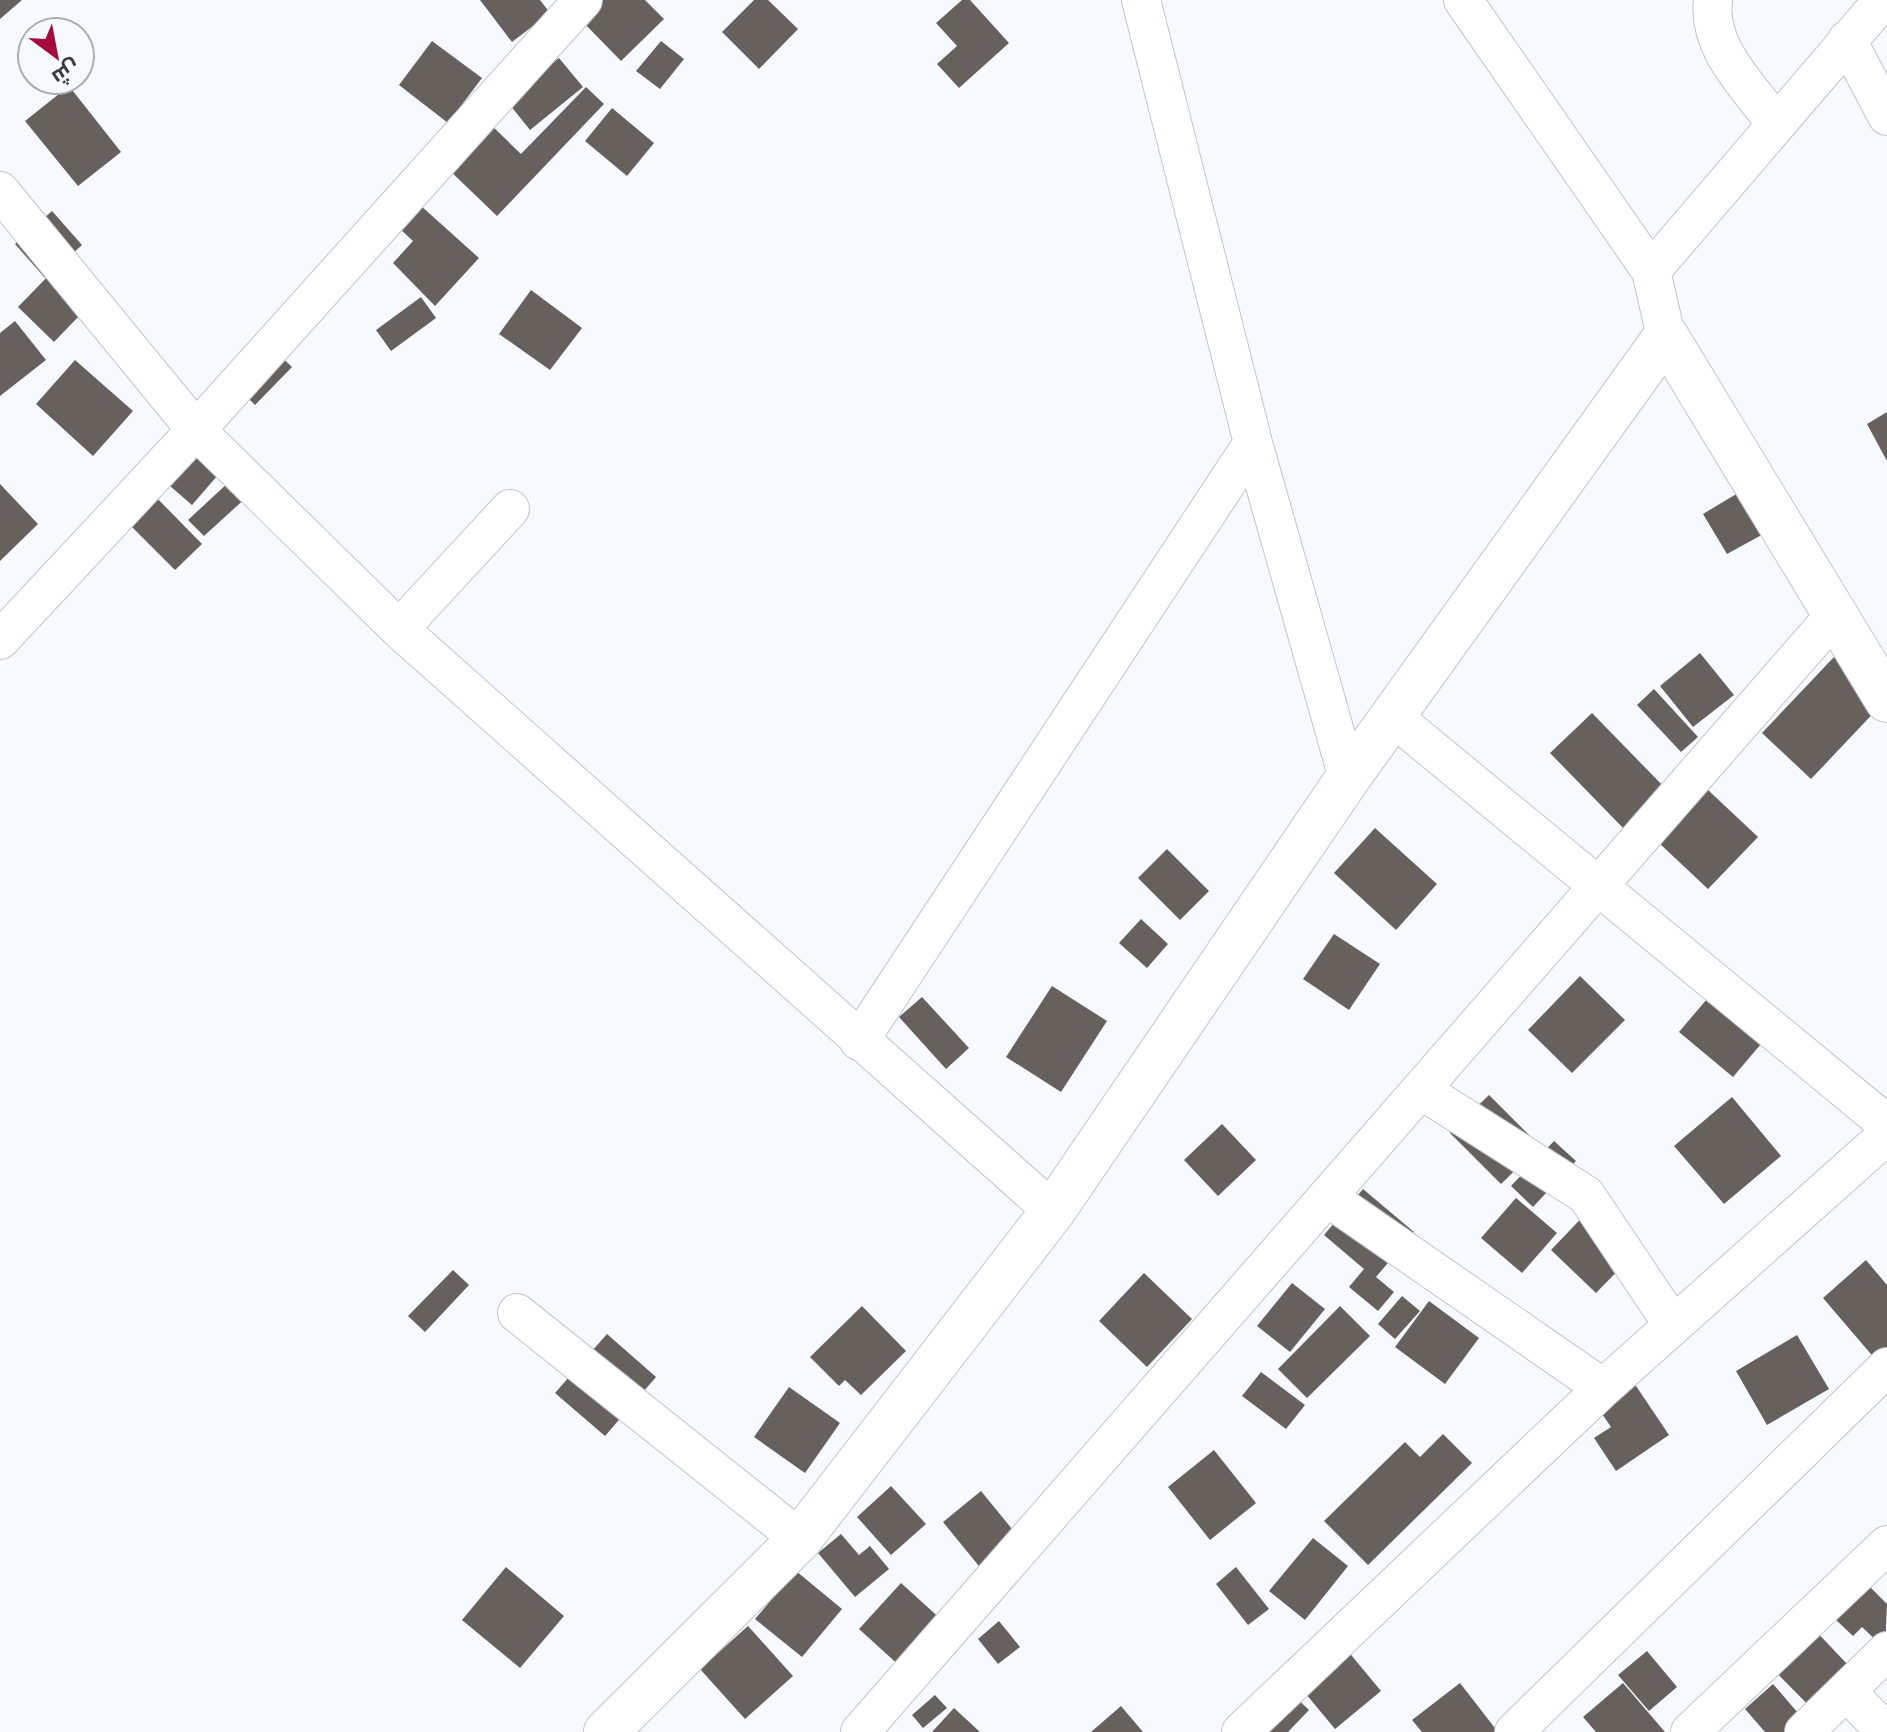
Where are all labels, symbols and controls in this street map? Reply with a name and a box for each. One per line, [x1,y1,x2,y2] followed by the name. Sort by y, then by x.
[16,16,96,96] north arrow
[47,54,87,93] text: ش

